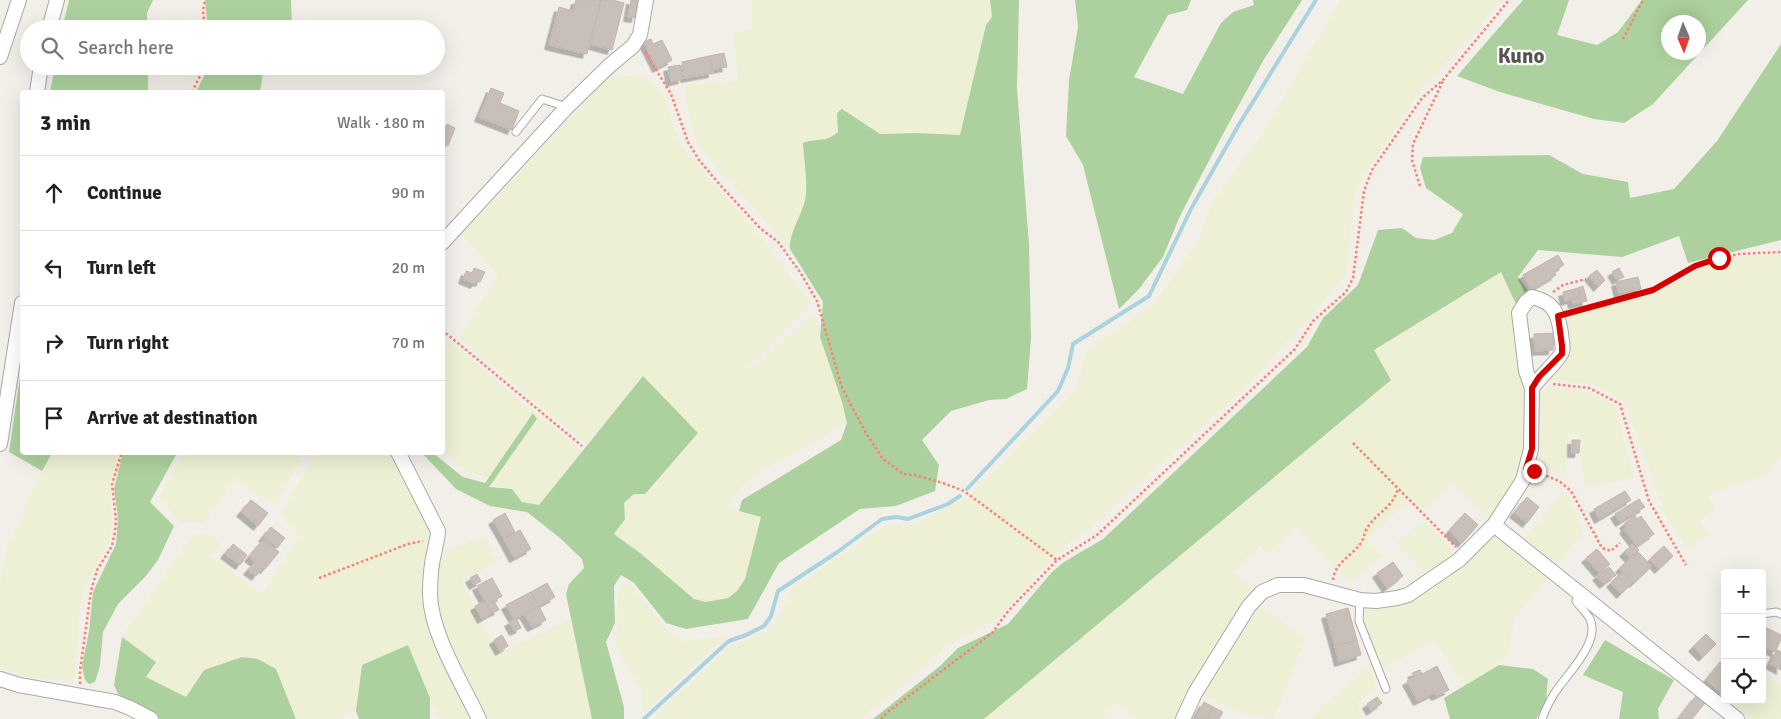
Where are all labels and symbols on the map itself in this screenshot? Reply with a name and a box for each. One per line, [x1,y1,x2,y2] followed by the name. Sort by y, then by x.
[1661,15,1706,60] north arrow
[1498,43,1544,69] district label: Kuno
[1708,247,1731,270] route start
[1523,460,1546,483] route end

